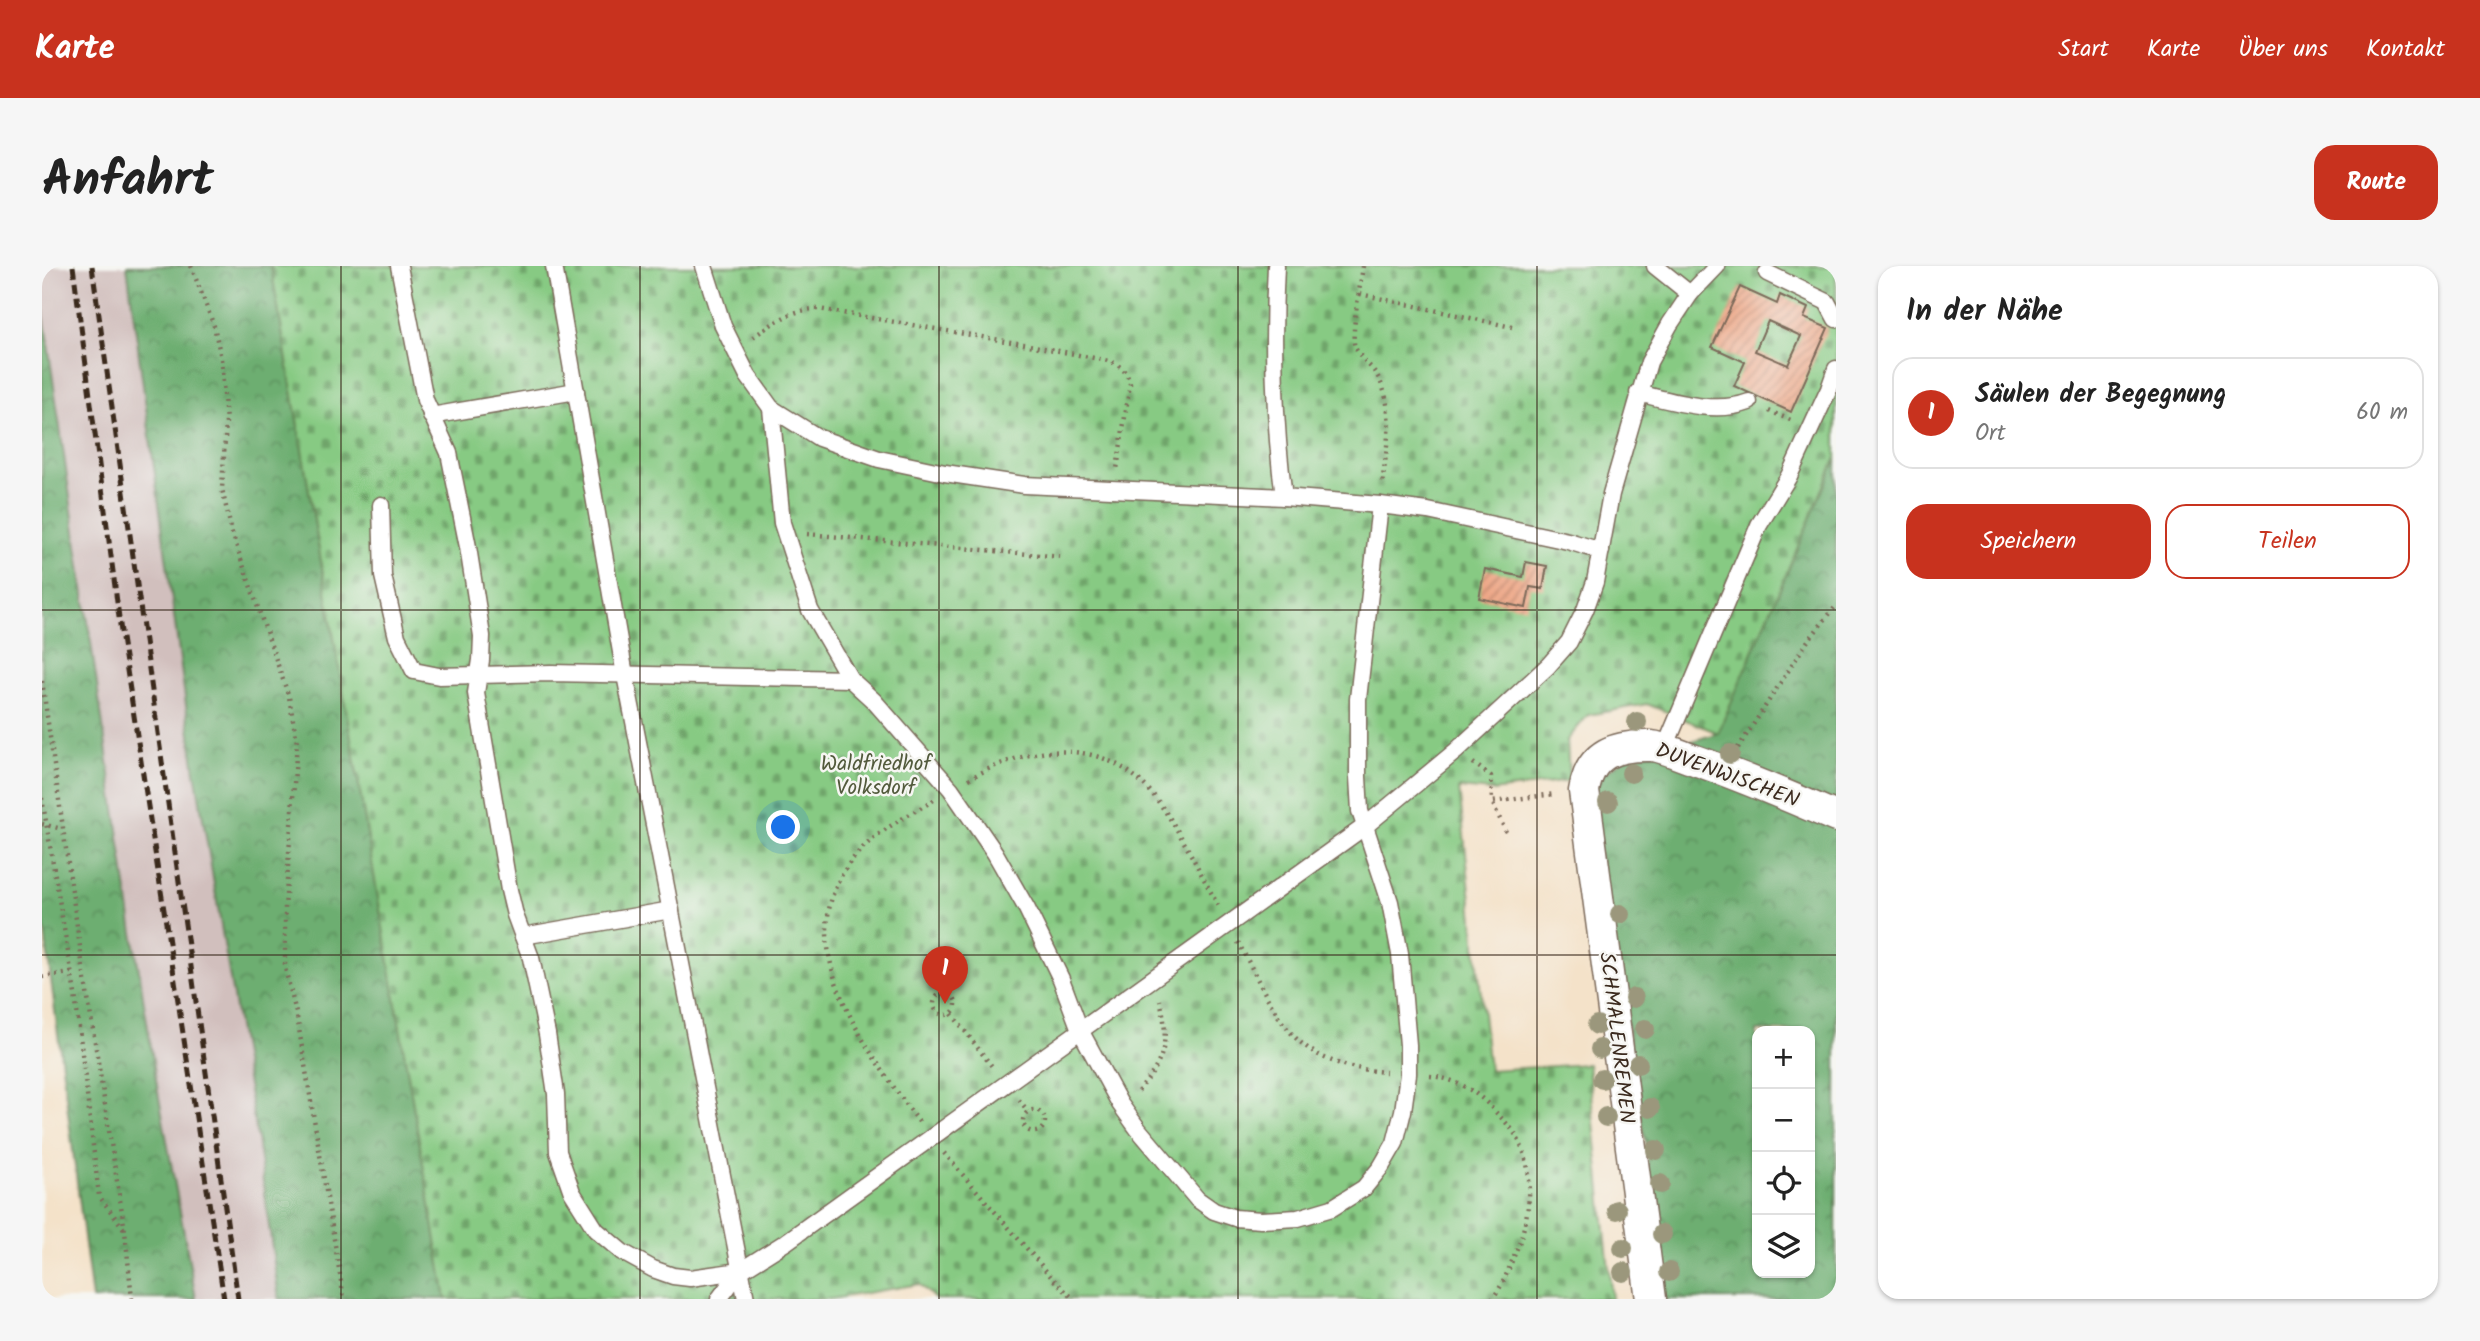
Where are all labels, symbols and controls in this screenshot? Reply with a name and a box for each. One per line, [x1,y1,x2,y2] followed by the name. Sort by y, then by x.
[35,23,115,76] text: Karte
[2058,30,2109,69] text: Start
[2147,30,2200,69] text: Karte
[2238,30,2328,69] text: Über uns
[2366,30,2445,69] text: Kontakt
[42,143,214,221] text: Anfahrt
[2314,145,2438,220] button: Route
[1906,288,2063,336] text: In der Nähe
[1975,374,2226,416] text: Säulen der Begegnung
[1928,395,1934,431] text: 1
[2356,395,2408,431] text: 60 m
[1975,416,2006,452] text: Ort
[1906,504,2151,579] button: Speichern
[2165,504,2410,579] button: Teilen
[1650,735,1804,817] street label: DUVENWISCHEN
[821,748,933,805] park label: Waldfriedhof Volksdorf
[766,810,800,844] your location
[922,946,968,1004] pin: 1
[1589,950,1643,1126] street label: SCHMALENREMEN
[1752,1026,1815,1278] map controls
[1752,1026,1815,1089] button: +
[1752,1089,1815,1152] button: −
[1752,1152,1815,1215] button: locate
[1752,1215,1815,1278] button: layers

